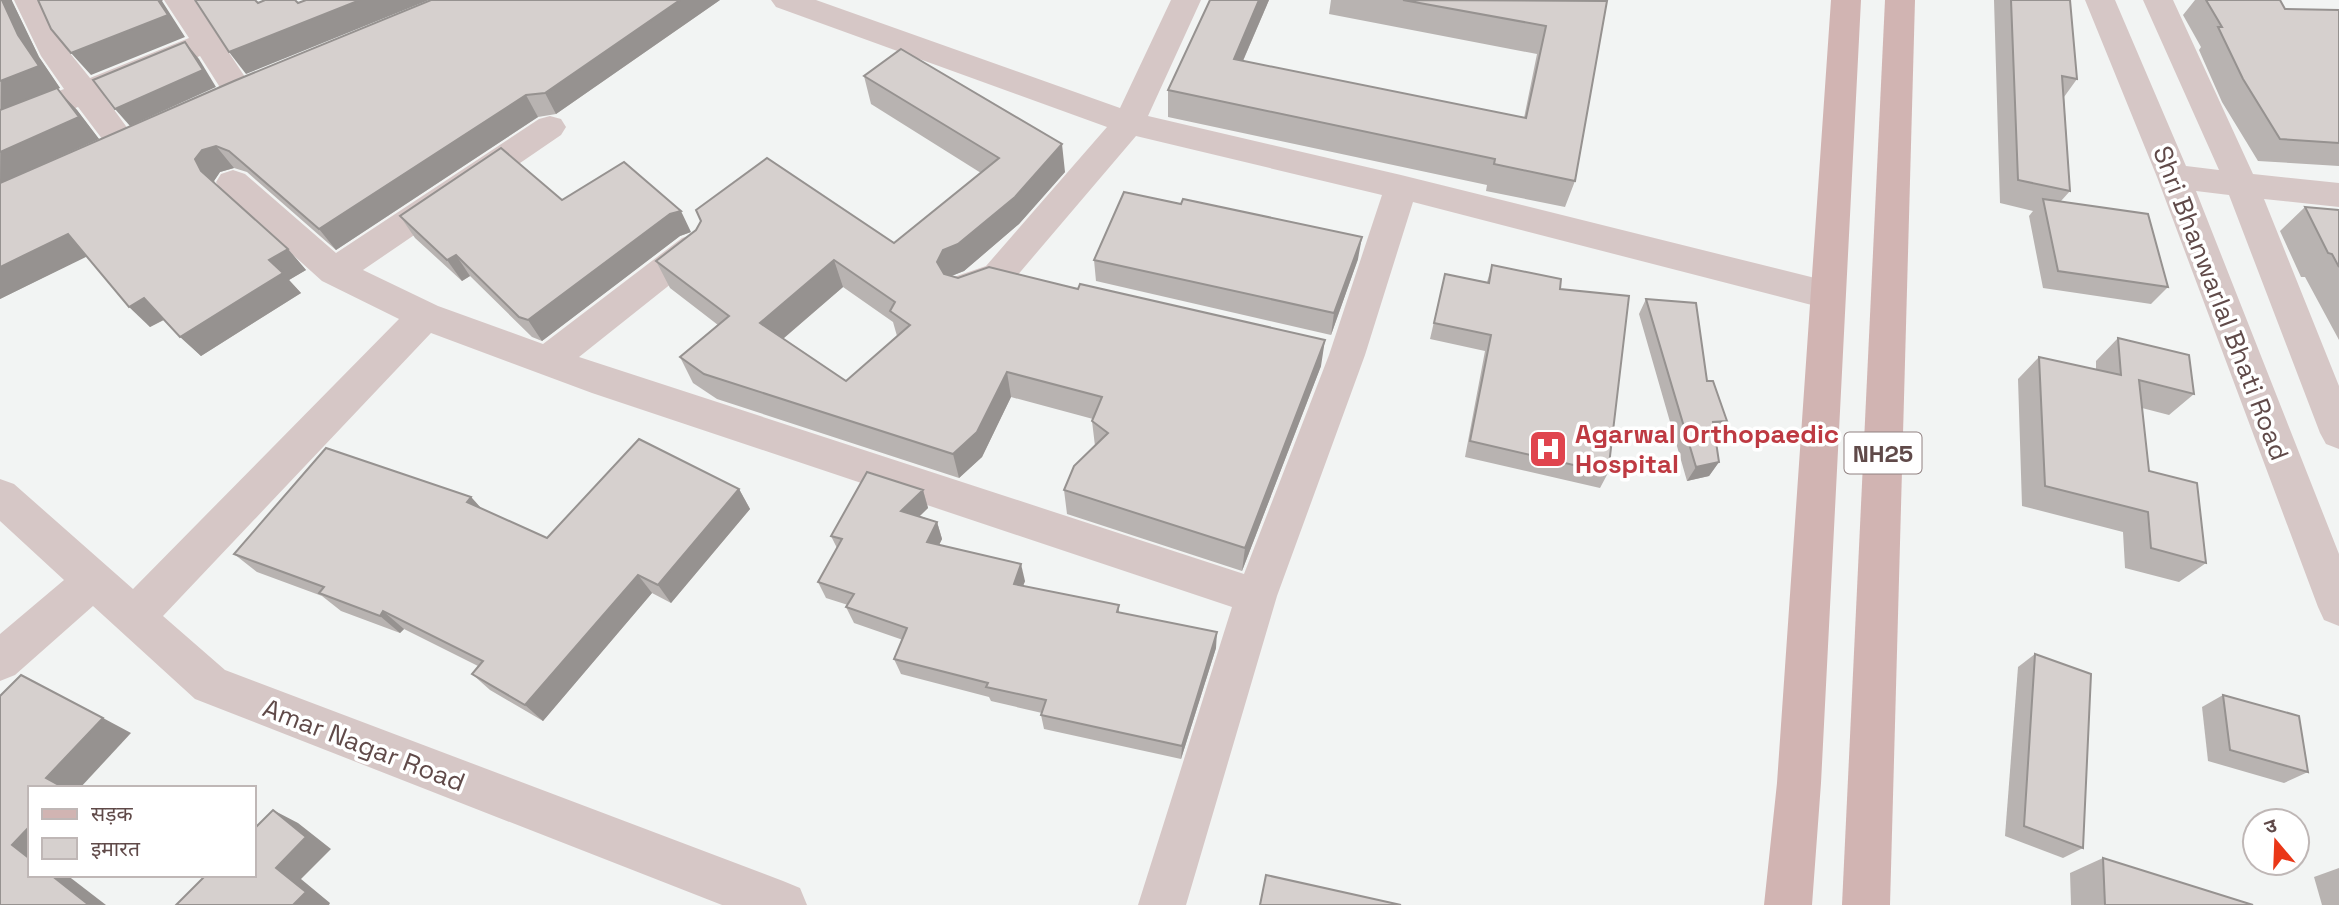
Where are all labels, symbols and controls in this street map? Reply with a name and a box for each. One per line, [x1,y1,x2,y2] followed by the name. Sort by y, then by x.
[2145,141,2297,465] street label: Shri Bhanwarlal Bhati Road
[1575,417,1839,481] place label: Agarwal Orthopaedic Hospital
[1527,428,1569,470] hospital icon: Agarwal Orthopaedic Hospital
[1844,432,1922,474] road number: NH25
[258,691,470,799] street label: Amar Nagar Road
[28,786,256,877] legend
[91,800,133,827] text: सड़क
[2241,807,2311,877] north arrow
[2261,812,2281,840] text: उ
[91,835,141,862] text: इमारत

